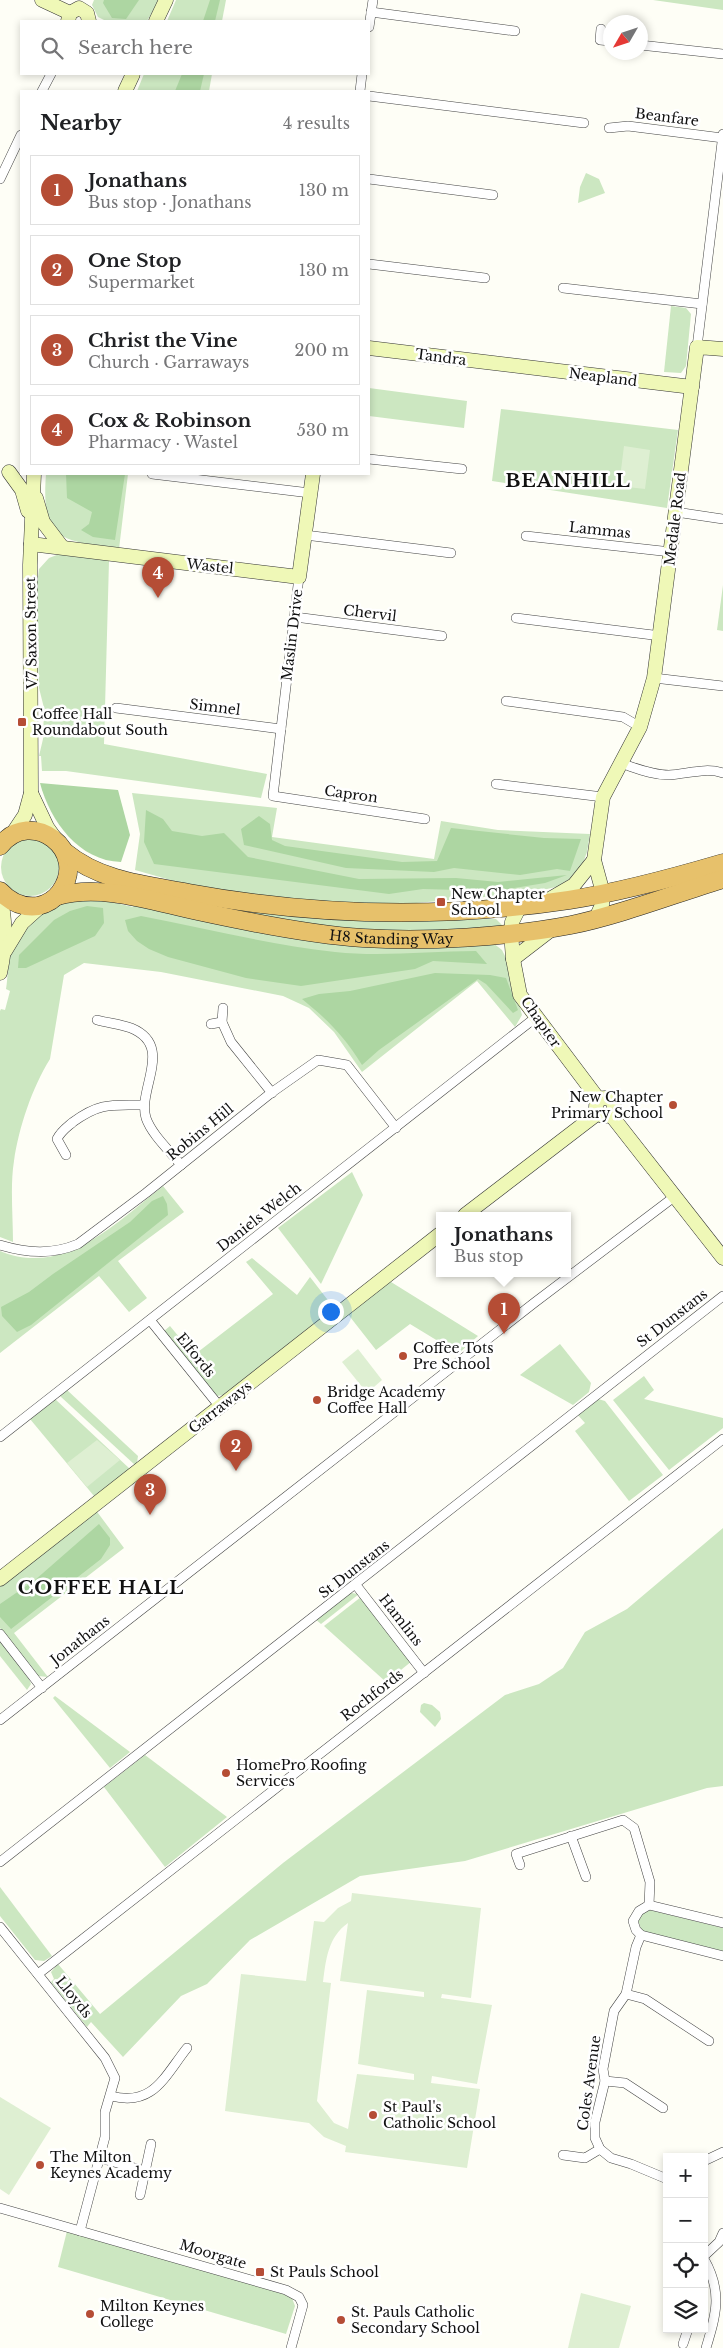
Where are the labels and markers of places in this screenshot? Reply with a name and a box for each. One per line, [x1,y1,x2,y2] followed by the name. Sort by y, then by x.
[142,557,174,598] pin: 4
[32,705,168,739] place label: Coffee Hall Roundabout South
[16,716,28,728] marker: Coffee Hall Roundabout South
[451,885,545,919] place label: New Chapter School
[435,896,447,908] marker: New Chapter School
[551,1088,663,1122] place label: New Chapter Primary School
[667,1099,679,1111] marker: New Chapter Primary School
[488,1293,520,1334] pin: 1
[413,1339,494,1373] place label: Coffee Tots Pre School
[397,1350,409,1362] marker: Coffee Tots Pre School
[327,1383,446,1417] place label: Bridge Academy Coffee Hall
[311,1394,323,1406] marker: Bridge Academy Coffee Hall
[220,1430,252,1471] pin: 2
[134,1474,166,1515] pin: 3
[236,1756,367,1790] place label: HomePro Roofing Services
[220,1767,232,1779] marker: HomePro Roofing Services
[383,2098,496,2132] place label: St Paul's Catholic School
[367,2109,379,2121] marker: St Paul's Catholic School
[50,2148,172,2182] place label: The Milton Keynes Academy
[34,2159,46,2171] marker: The Milton Keynes Academy
[270,2263,379,2281] place label: St Pauls School
[254,2266,266,2278] marker: St Pauls School
[100,2297,204,2331] place label: Milton Keynes College
[351,2303,480,2337] place label: St. Pauls Catholic Secondary School
[84,2308,96,2320] marker: Milton Keynes College
[335,2314,347,2326] marker: St. Pauls Catholic Secondary School

